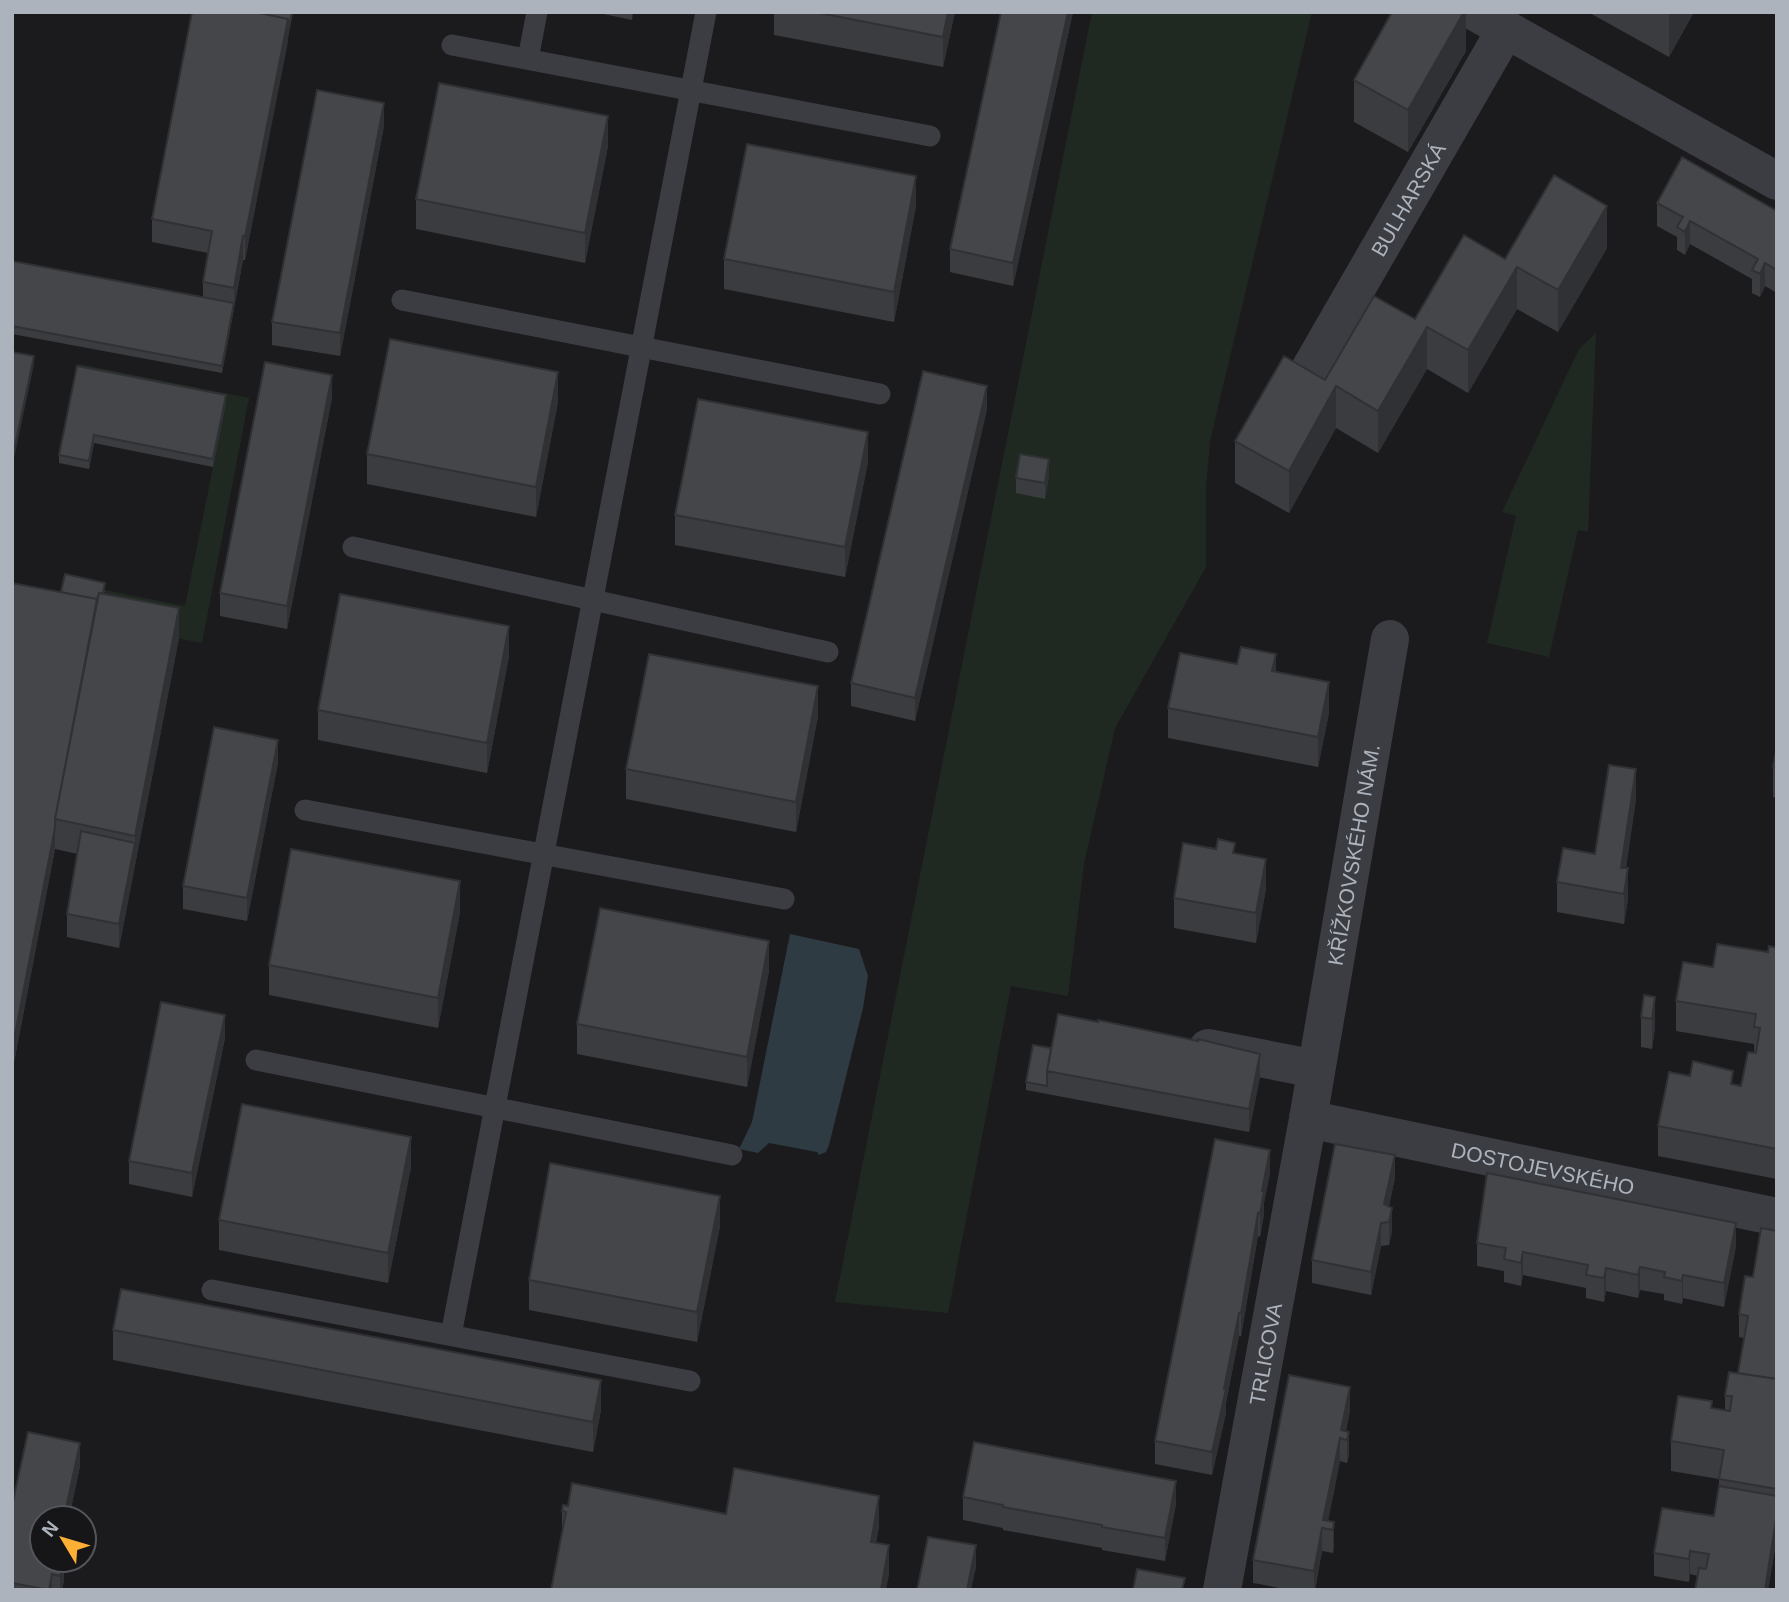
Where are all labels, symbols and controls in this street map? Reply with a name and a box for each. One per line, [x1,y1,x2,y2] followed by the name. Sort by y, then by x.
[1366,138,1450,260] street label: BULHARSKÁ
[1323,742,1383,967] street label: KŘÍŽKOVSKÉHO NÁM.
[1449,1138,1637,1198] street label: DOSTOJEVSKÉHO
[1244,1301,1286,1407] street label: TRLICOVA
[28,1504,98,1574] north arrow
[37,1517,62,1541] text: N

